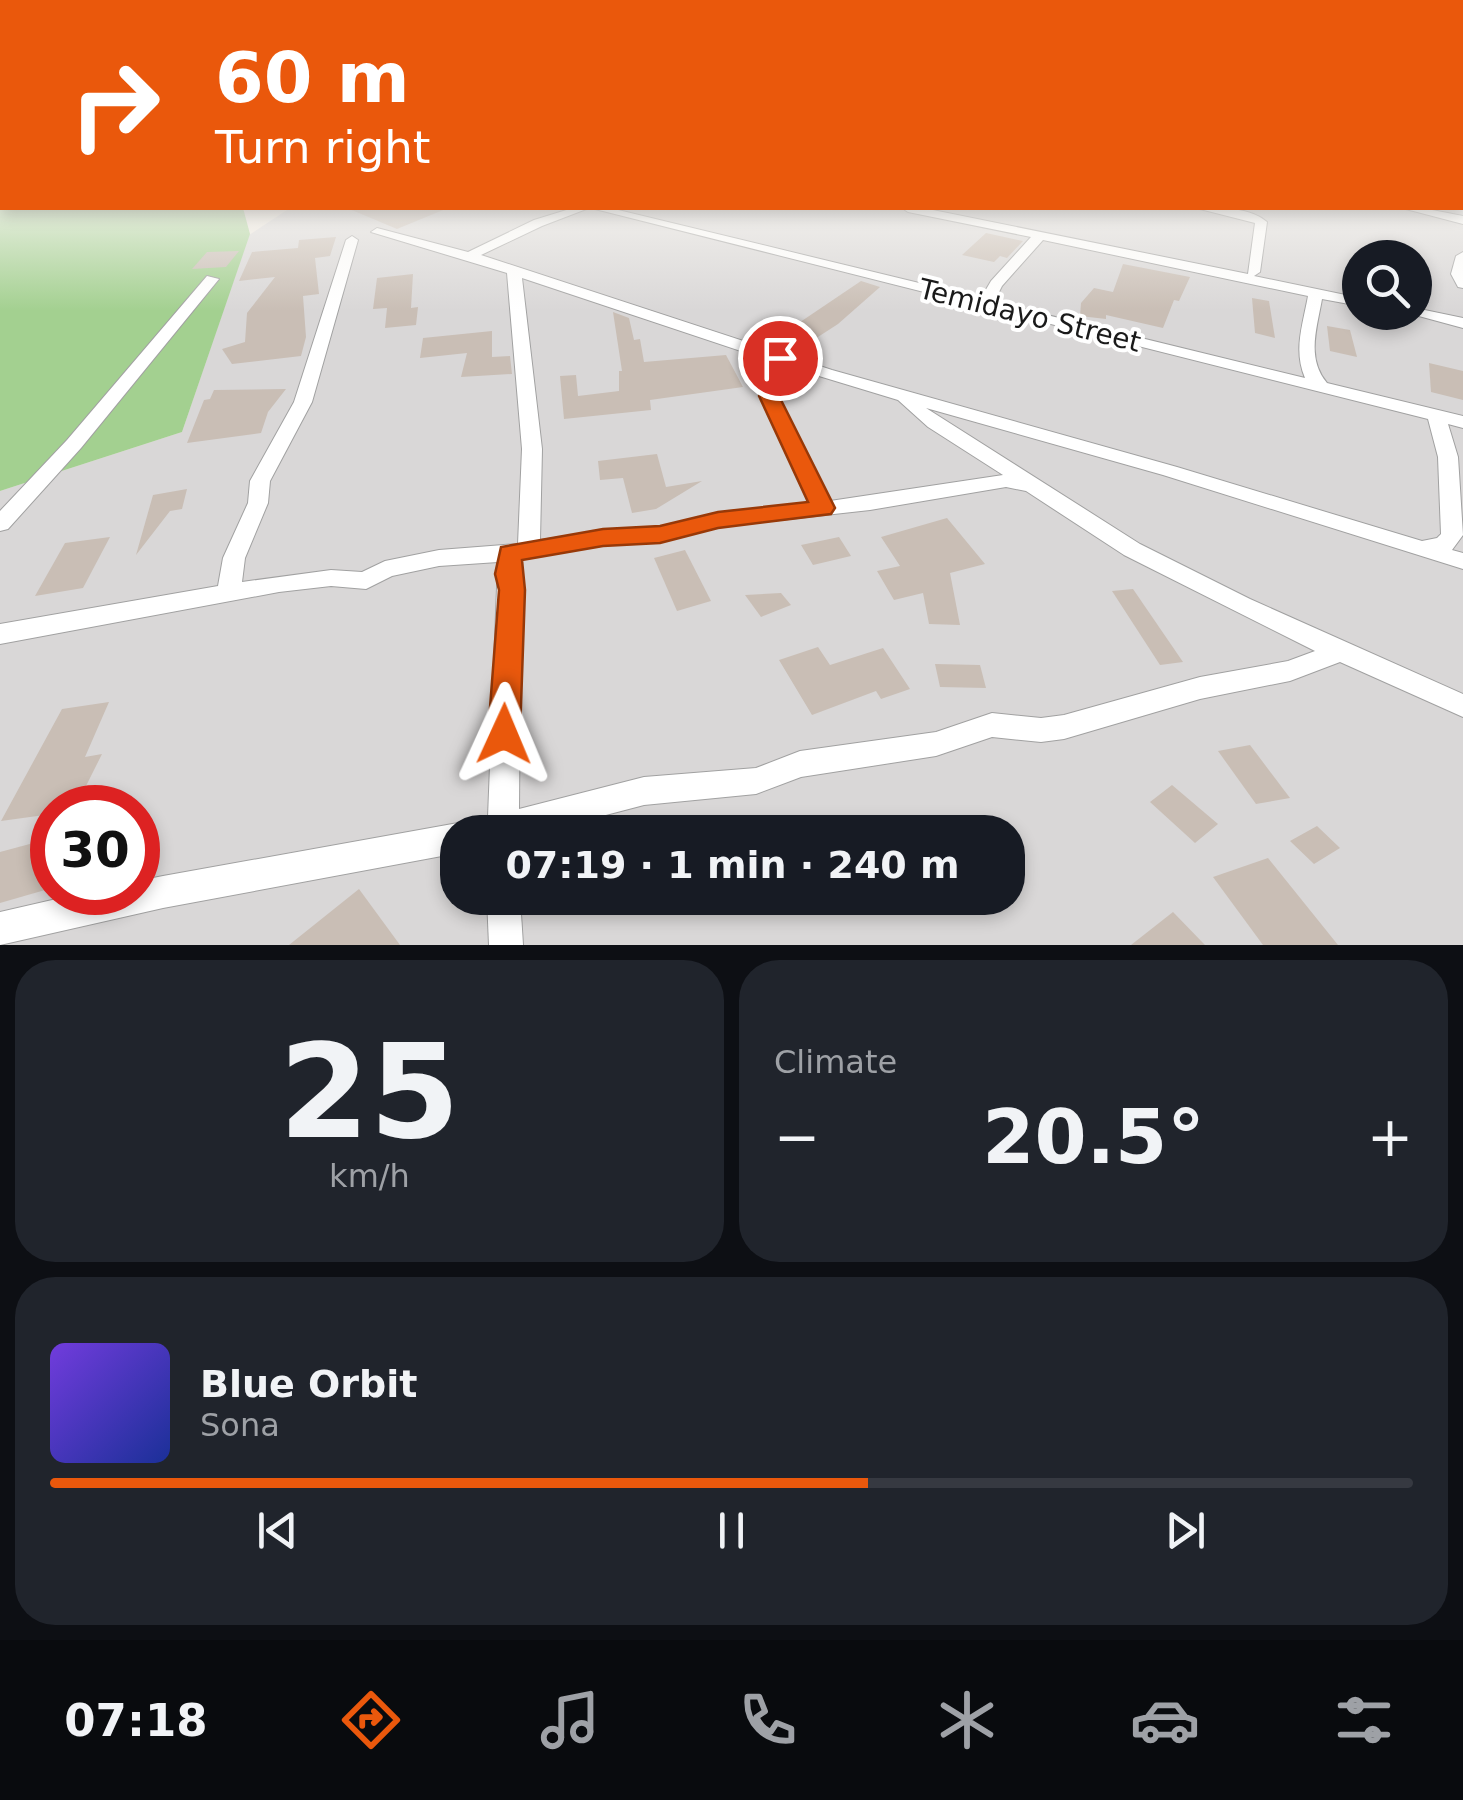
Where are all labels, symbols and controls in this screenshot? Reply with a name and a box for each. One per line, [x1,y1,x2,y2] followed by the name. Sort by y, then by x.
[215,37,410,119] text: 60 m
[50,40,180,170] icon: right
[215,121,430,174] text: Turn right
[1342,240,1432,330] map controls
[1342,240,1432,330] button: search
[915,272,1144,359] street label: Temidayo Street
[738,316,823,401] pin
[753,331,808,386] icon: arrive
[452,682,556,786] position arrow
[30,785,160,915] speed limit sign: 30
[505,843,960,887] text: 07:19 · 1 min · 240 m
[279,1016,460,1168] text: 25
[774,1043,897,1081] text: Climate
[982,1093,1205,1181] text: 20.5°
[774,1105,820,1169] text: −
[1367,1105,1413,1169] text: +
[329,1157,410,1195] text: km/h
[200,1362,417,1406] text: Blue Orbit
[200,1406,280,1444] text: Sona
[250,1503,305,1558] icon: previous
[704,1503,759,1558] icon: pause
[1158,1503,1213,1558] icon: next
[336,1685,406,1755] icon: directions
[535,1685,605,1755] icon: music
[733,1685,803,1755] icon: phone
[932,1685,1002,1755] icon: climate
[1130,1685,1200,1755] icon: car
[1329,1685,1399,1755] icon: filters
[64,1694,208,1747] text: 07:18

